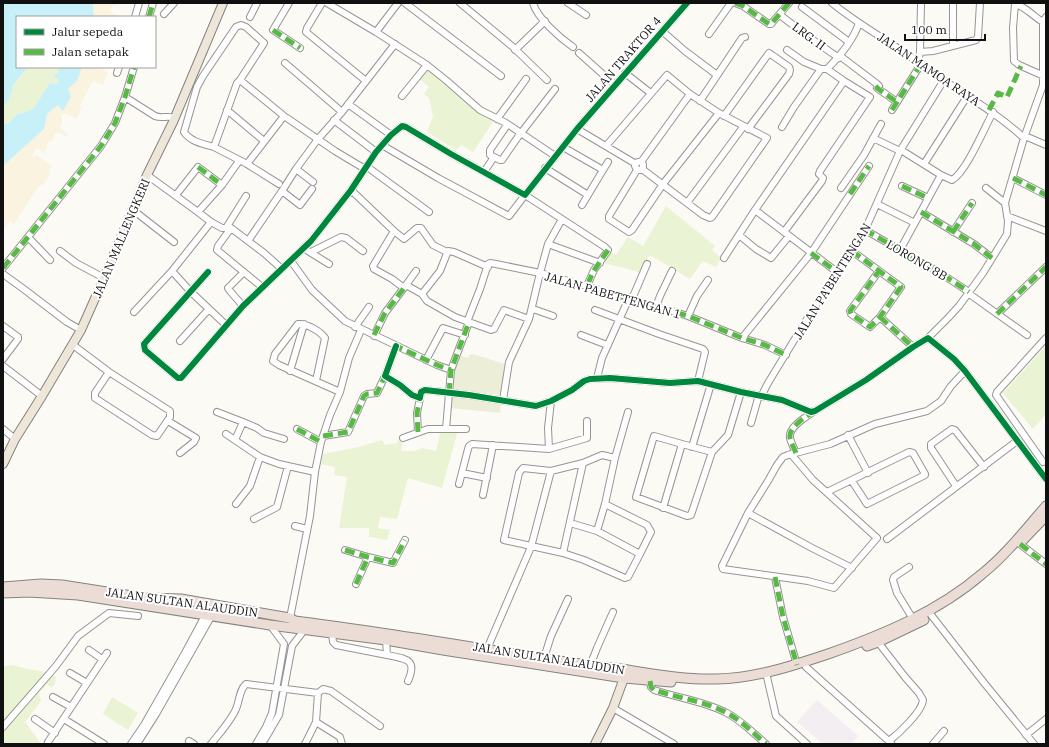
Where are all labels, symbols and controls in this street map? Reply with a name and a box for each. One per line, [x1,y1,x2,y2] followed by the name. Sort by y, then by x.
[582,13,664,105] street label: JALAN TRAKTOR 4
[16,16,156,68] legend
[905,16,985,42] scale bar
[789,19,829,53] street label: LRG. II
[911,22,947,37] text: 100 m
[52,24,124,39] text: Jalur sepeda
[875,29,984,109] street label: JALAN MAMOA RAYA
[52,44,129,59] text: Jalan setapak
[89,176,153,300] street label: JALAN MALLENGKERI
[790,220,874,342] street label: JALAN PA'BENTENGAN
[884,236,950,284] street label: LORONG 8B
[543,268,683,322] street label: JALAN PABETTENGAN 1
[105,584,259,620] street label: JALAN SULTAN ALAUDDIN
[472,639,626,677] street label: JALAN SULTAN ALAUDDIN

